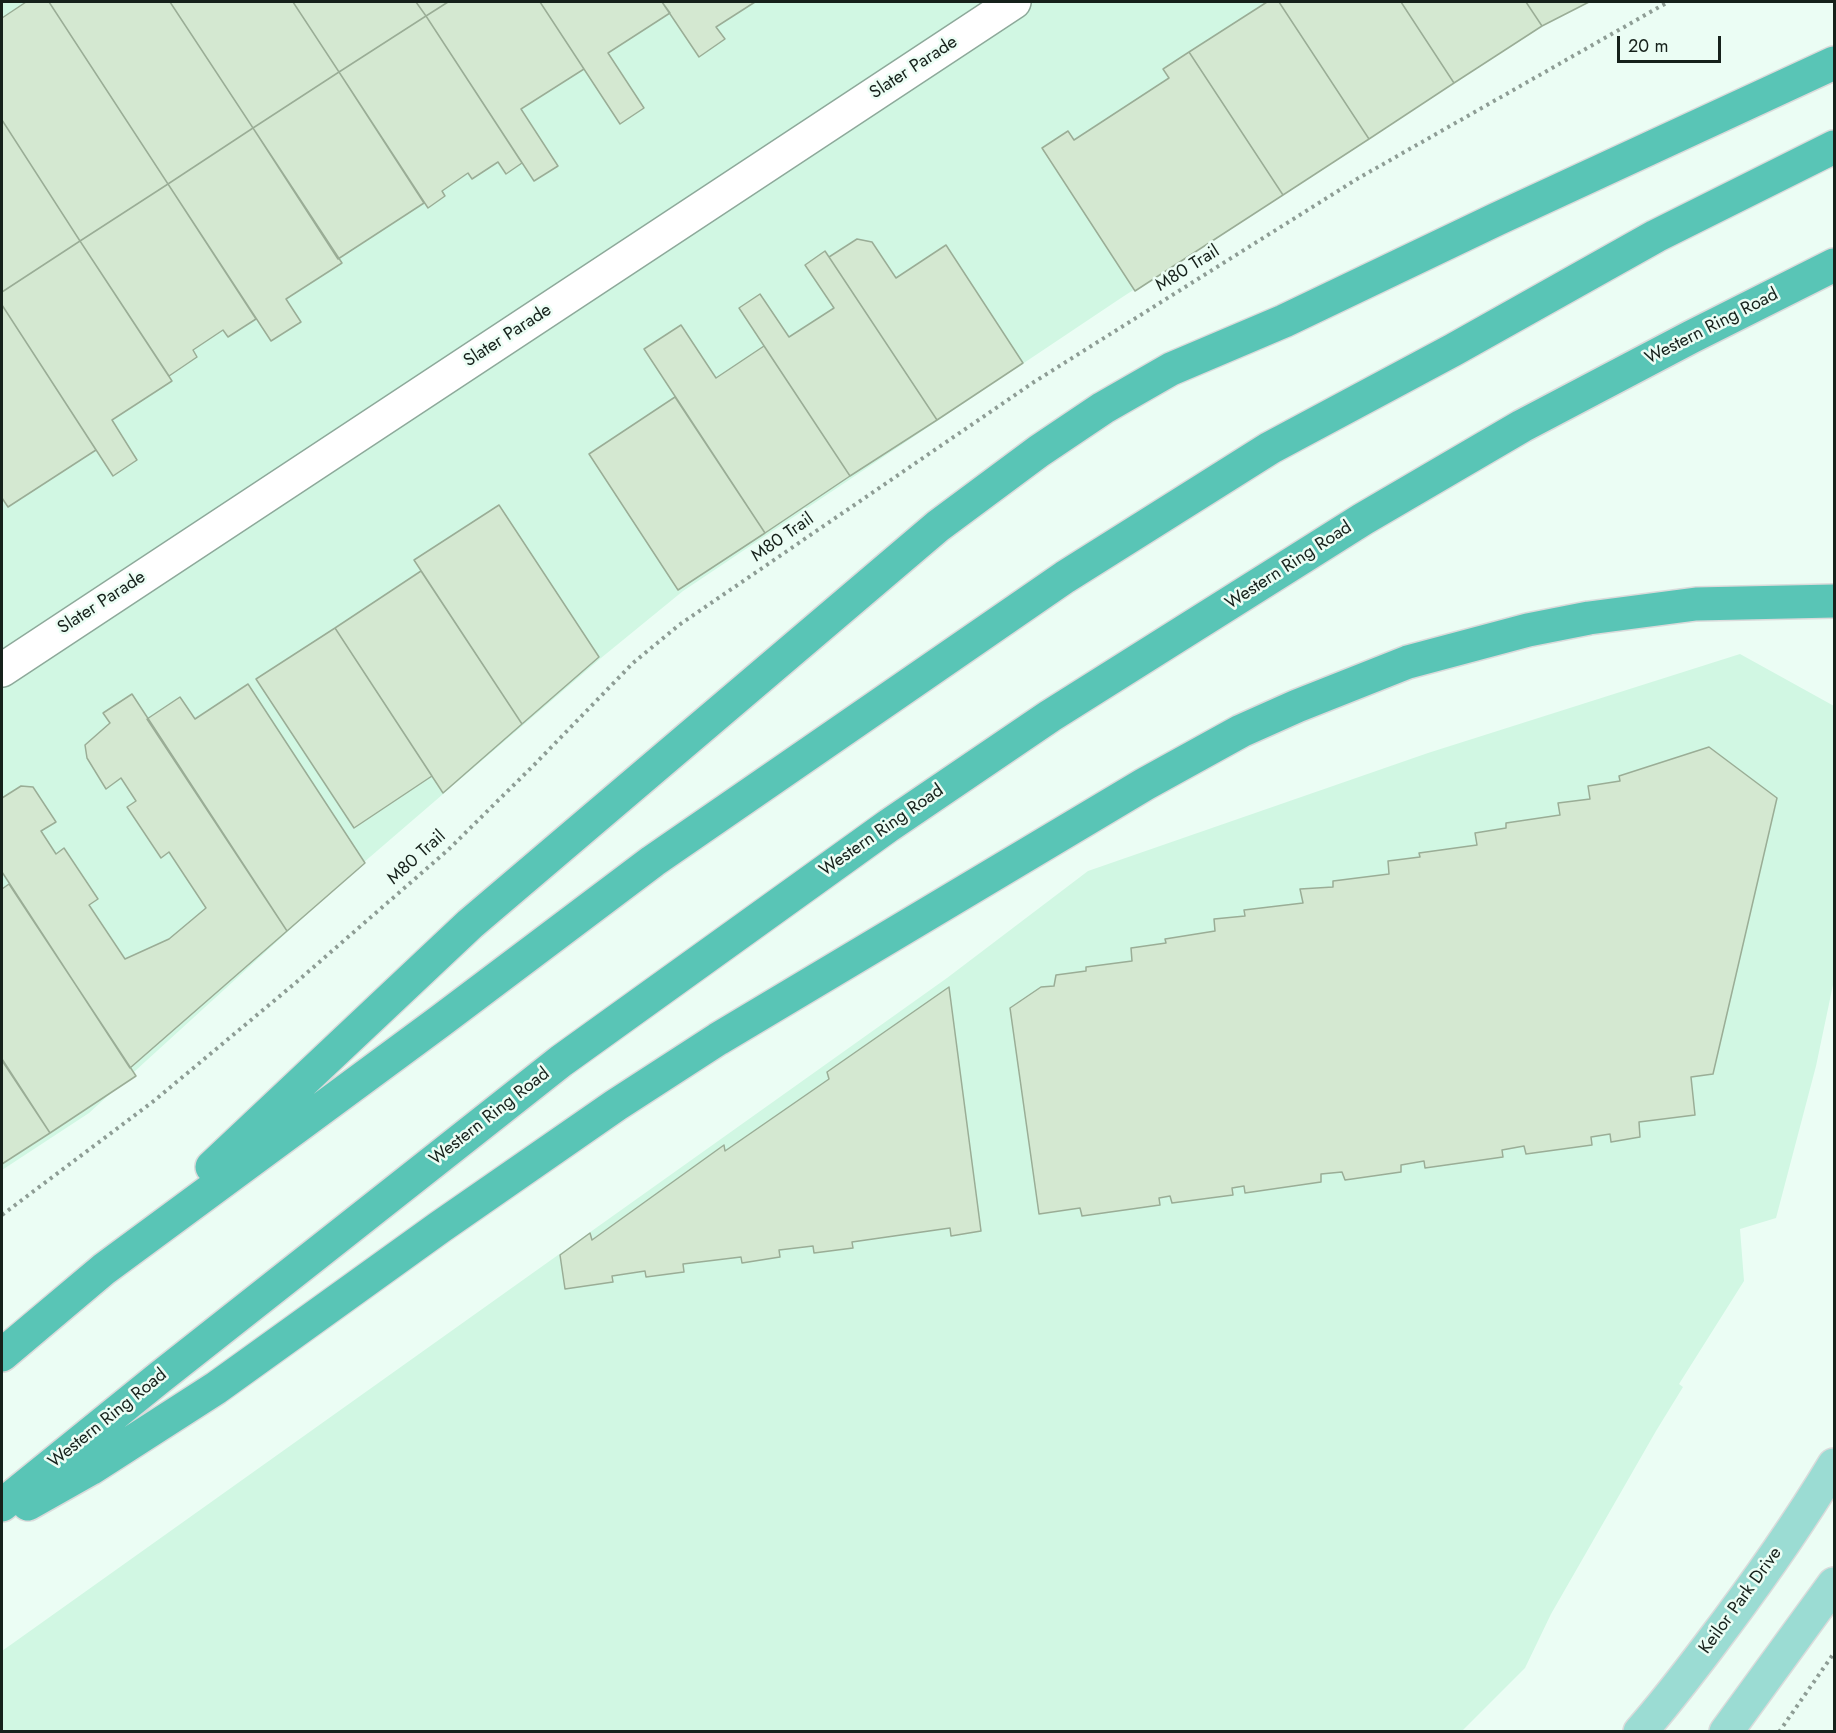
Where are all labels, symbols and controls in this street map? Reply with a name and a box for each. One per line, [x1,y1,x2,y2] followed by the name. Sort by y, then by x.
[1620,24,1724,62] scale bar
[866,32,962,104] street label: Slater Parade
[1628,33,1668,59] text: 20 m
[1152,241,1224,297] street label: M80 Trail
[1642,284,1782,370] street label: Western Ring Road
[460,300,556,372] street label: Slater Parade
[748,509,818,567] street label: M80 Trail
[1222,517,1356,615] street label: Western Ring Road
[54,567,150,639] street label: Slater Parade
[816,780,948,882] street label: Western Ring Road
[383,826,451,890] street label: M80 Trail
[426,1063,554,1171] street label: Western Ring Road
[44,1365,172,1473] street label: Western Ring Road
[1695,1543,1787,1659] street label: Keilor Park Drive

